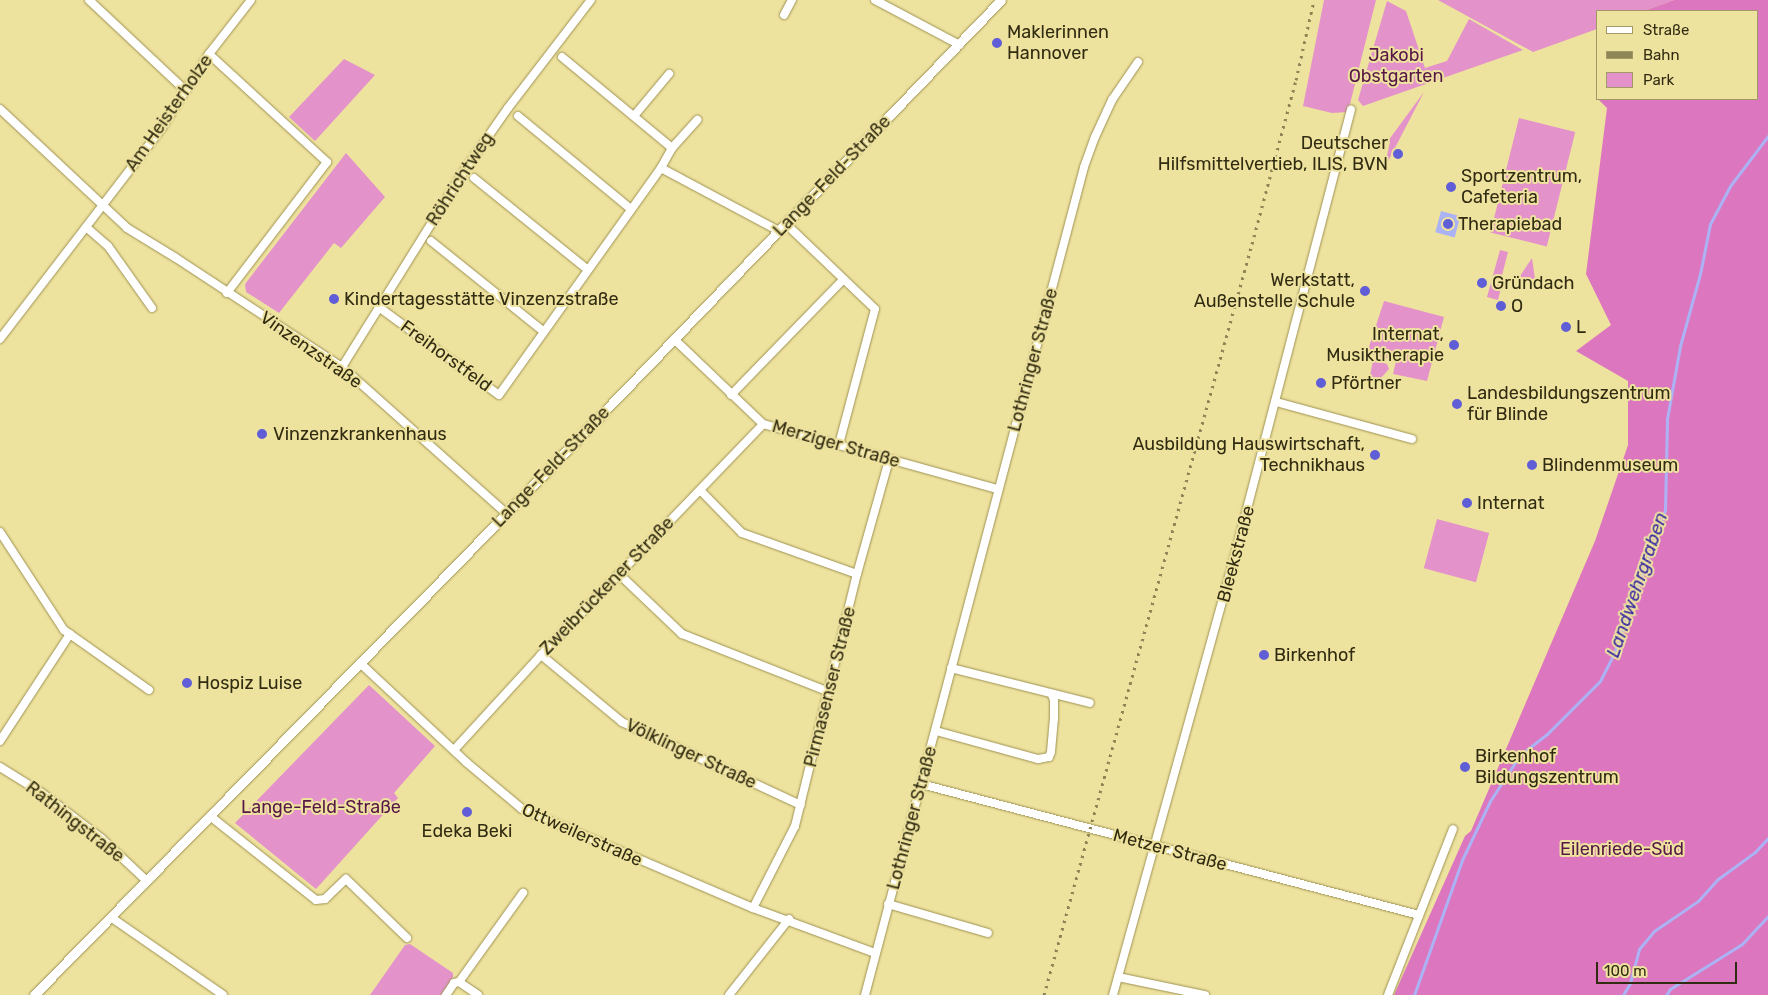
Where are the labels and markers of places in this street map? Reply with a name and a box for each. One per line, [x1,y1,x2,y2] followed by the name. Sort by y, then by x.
[1007,22,1109,64] place label: Maklerinnen Hannover
[991,37,1003,49] marker: Maklerinnen Hannover
[1158,133,1388,176] place label: Deutscher Hilfsmittelvertieb, ILIS, BVN
[1392,148,1404,160] marker: Deutscher Hilfsmittelvertieb, ILIS, BVN
[1461,166,1582,208] place label: Sportzentrum, Cafeteria
[1445,181,1457,193] marker: Sportzentrum, Cafeteria
[1458,213,1562,235] place label: Therapiebad
[1442,218,1454,230] marker: Therapiebad
[1194,270,1355,312] place label: Werkstatt, Außenstelle Schule
[1492,272,1574,294] place label: Gründach
[1476,277,1488,289] marker: Gründach
[1359,285,1371,297] marker: Werkstatt, Außenstelle Schule
[344,288,619,310] place label: Kindertagesstätte Vinzenzstraße
[328,293,340,305] marker: Kindertagesstätte Vinzenzstraße
[1511,295,1523,317] place label: O
[1495,300,1507,312] marker: O
[1576,316,1586,338] place label: L
[1560,321,1572,333] marker: L
[1326,324,1444,366] place label: Internat, Musiktherapie
[1448,339,1460,351] marker: Internat, Musiktherapie
[1331,372,1401,394] place label: Pförtner
[1315,377,1327,389] marker: Pförtner
[1467,383,1670,426] place label: Landesbildungszentrum für Blinde
[1451,398,1463,410] marker: Landesbildungszentrum für Blinde
[273,423,447,445] place label: Vinzenzkrankenhaus
[255,427,269,441] marker: Vinzenzkrankenhaus
[1132,434,1365,476] place label: Ausbildung Hauswirtschaft, Technikhaus
[1369,449,1381,461] marker: Ausbildung Hauswirtschaft, Technikhaus
[1542,454,1678,476] place label: Blindenmuseum
[1526,459,1538,471] marker: Blindenmuseum
[1477,492,1544,514] place label: Internat
[1461,497,1473,509] marker: Internat
[1274,644,1355,666] place label: Birkenhof
[1258,649,1270,661] marker: Birkenhof
[197,672,302,694] place label: Hospiz Luise
[181,677,193,689] marker: Hospiz Luise
[1475,746,1619,789] place label: Birkenhof Bildungszentrum
[1459,761,1471,773] marker: Birkenhof Bildungszentrum
[461,806,473,818] marker: Edeka Beki
[422,820,512,842] place label: Edeka Beki

